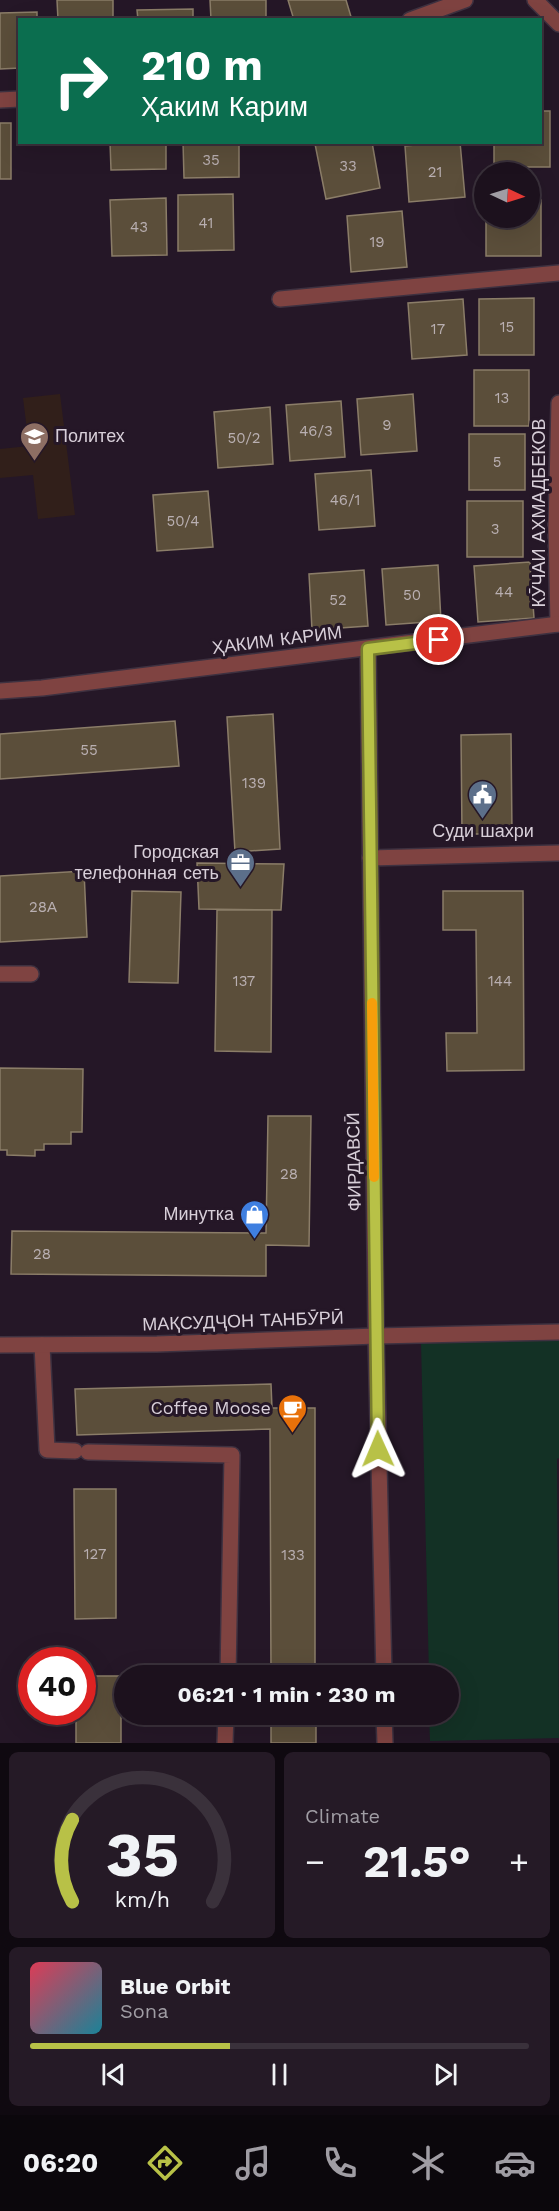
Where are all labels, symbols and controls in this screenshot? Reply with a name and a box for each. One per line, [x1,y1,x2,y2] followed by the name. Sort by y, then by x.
[141,41,263,90] text: 210 m
[42,42,120,120] icon: right
[141,91,308,123] text: Ҳаким Карим
[202,151,220,169] house number: 35
[339,157,357,175] house number: 33
[474,162,540,228] north arrow
[474,162,540,228] map controls
[428,163,442,181] house number: 21
[199,214,213,232] house number: 41
[130,218,148,236] house number: 43
[369,233,385,251] house number: 19
[500,318,514,336] house number: 15
[431,320,445,338] house number: 17
[495,389,509,407] house number: 13
[382,416,392,434] house number: 9
[528,419,549,607] street label: КӮЧАИ АХМАДБЕКОВ
[18,420,50,462] school or university icon: Политех
[299,422,333,440] house number: 46/3
[55,425,125,446] place label: Политех
[227,429,261,447] house number: 50/2
[493,453,501,471] house number: 5
[330,491,360,509] house number: 46/1
[167,512,199,530] house number: 50/4
[491,520,499,538] house number: 3
[495,583,513,601] house number: 44
[403,586,421,604] house number: 50
[329,591,347,609] house number: 52
[413,614,464,665] pin
[211,621,343,658] street label: ҲАКИМ КАРИМ
[422,623,455,656] icon: arrive
[80,741,98,759] house number: 55
[242,774,266,792] house number: 139
[467,778,499,820] public building icon: Суди шахри
[432,820,534,841] place label: Суди шахри
[74,841,219,883] place label: Городская телефонная сеть
[224,846,256,888] office icon: Городская телефонная сеть
[29,898,57,916] house number: 28А
[233,972,255,990] house number: 137
[488,972,512,990] house number: 144
[342,1112,365,1212] street label: ФИРДАВСӢ
[280,1165,298,1183] house number: 28
[239,1198,271,1240] shop icon: Минутка
[163,1203,235,1224] place label: Минутка
[33,1245,51,1263] house number: 28
[142,1306,344,1335] street label: МАҚСУДҶОН ТАНБӮРӢ
[276,1392,308,1434] cafe icon: Coffee Moose
[151,1397,271,1418] place label: Coffee Moose
[346,1417,410,1481] position arrow
[84,1545,106,1563] house number: 127
[281,1546,305,1564] house number: 133
[18,1647,96,1725] speed limit sign: 40
[178,1682,395,1707] text: 06:21 · 1 min · 230 m
[305,1804,380,1828] text: Climate
[105,1818,179,1891] text: 35
[363,1835,471,1888] text: 21.5°
[305,1842,325,1881] text: −
[509,1842,529,1881] text: +
[114,1887,170,1912] text: km/h
[120,1974,230,1999] text: Blue Orbit
[120,1999,169,2023] text: Sona
[97,2058,130,2091] icon: previous
[263,2058,296,2091] icon: pause
[429,2058,462,2091] icon: next
[144,2142,186,2184] icon: directions
[232,2142,274,2184] icon: music
[319,2142,361,2184] icon: phone
[407,2142,449,2184] icon: climate
[494,2142,536,2184] icon: car
[23,2147,98,2179] text: 06:20

